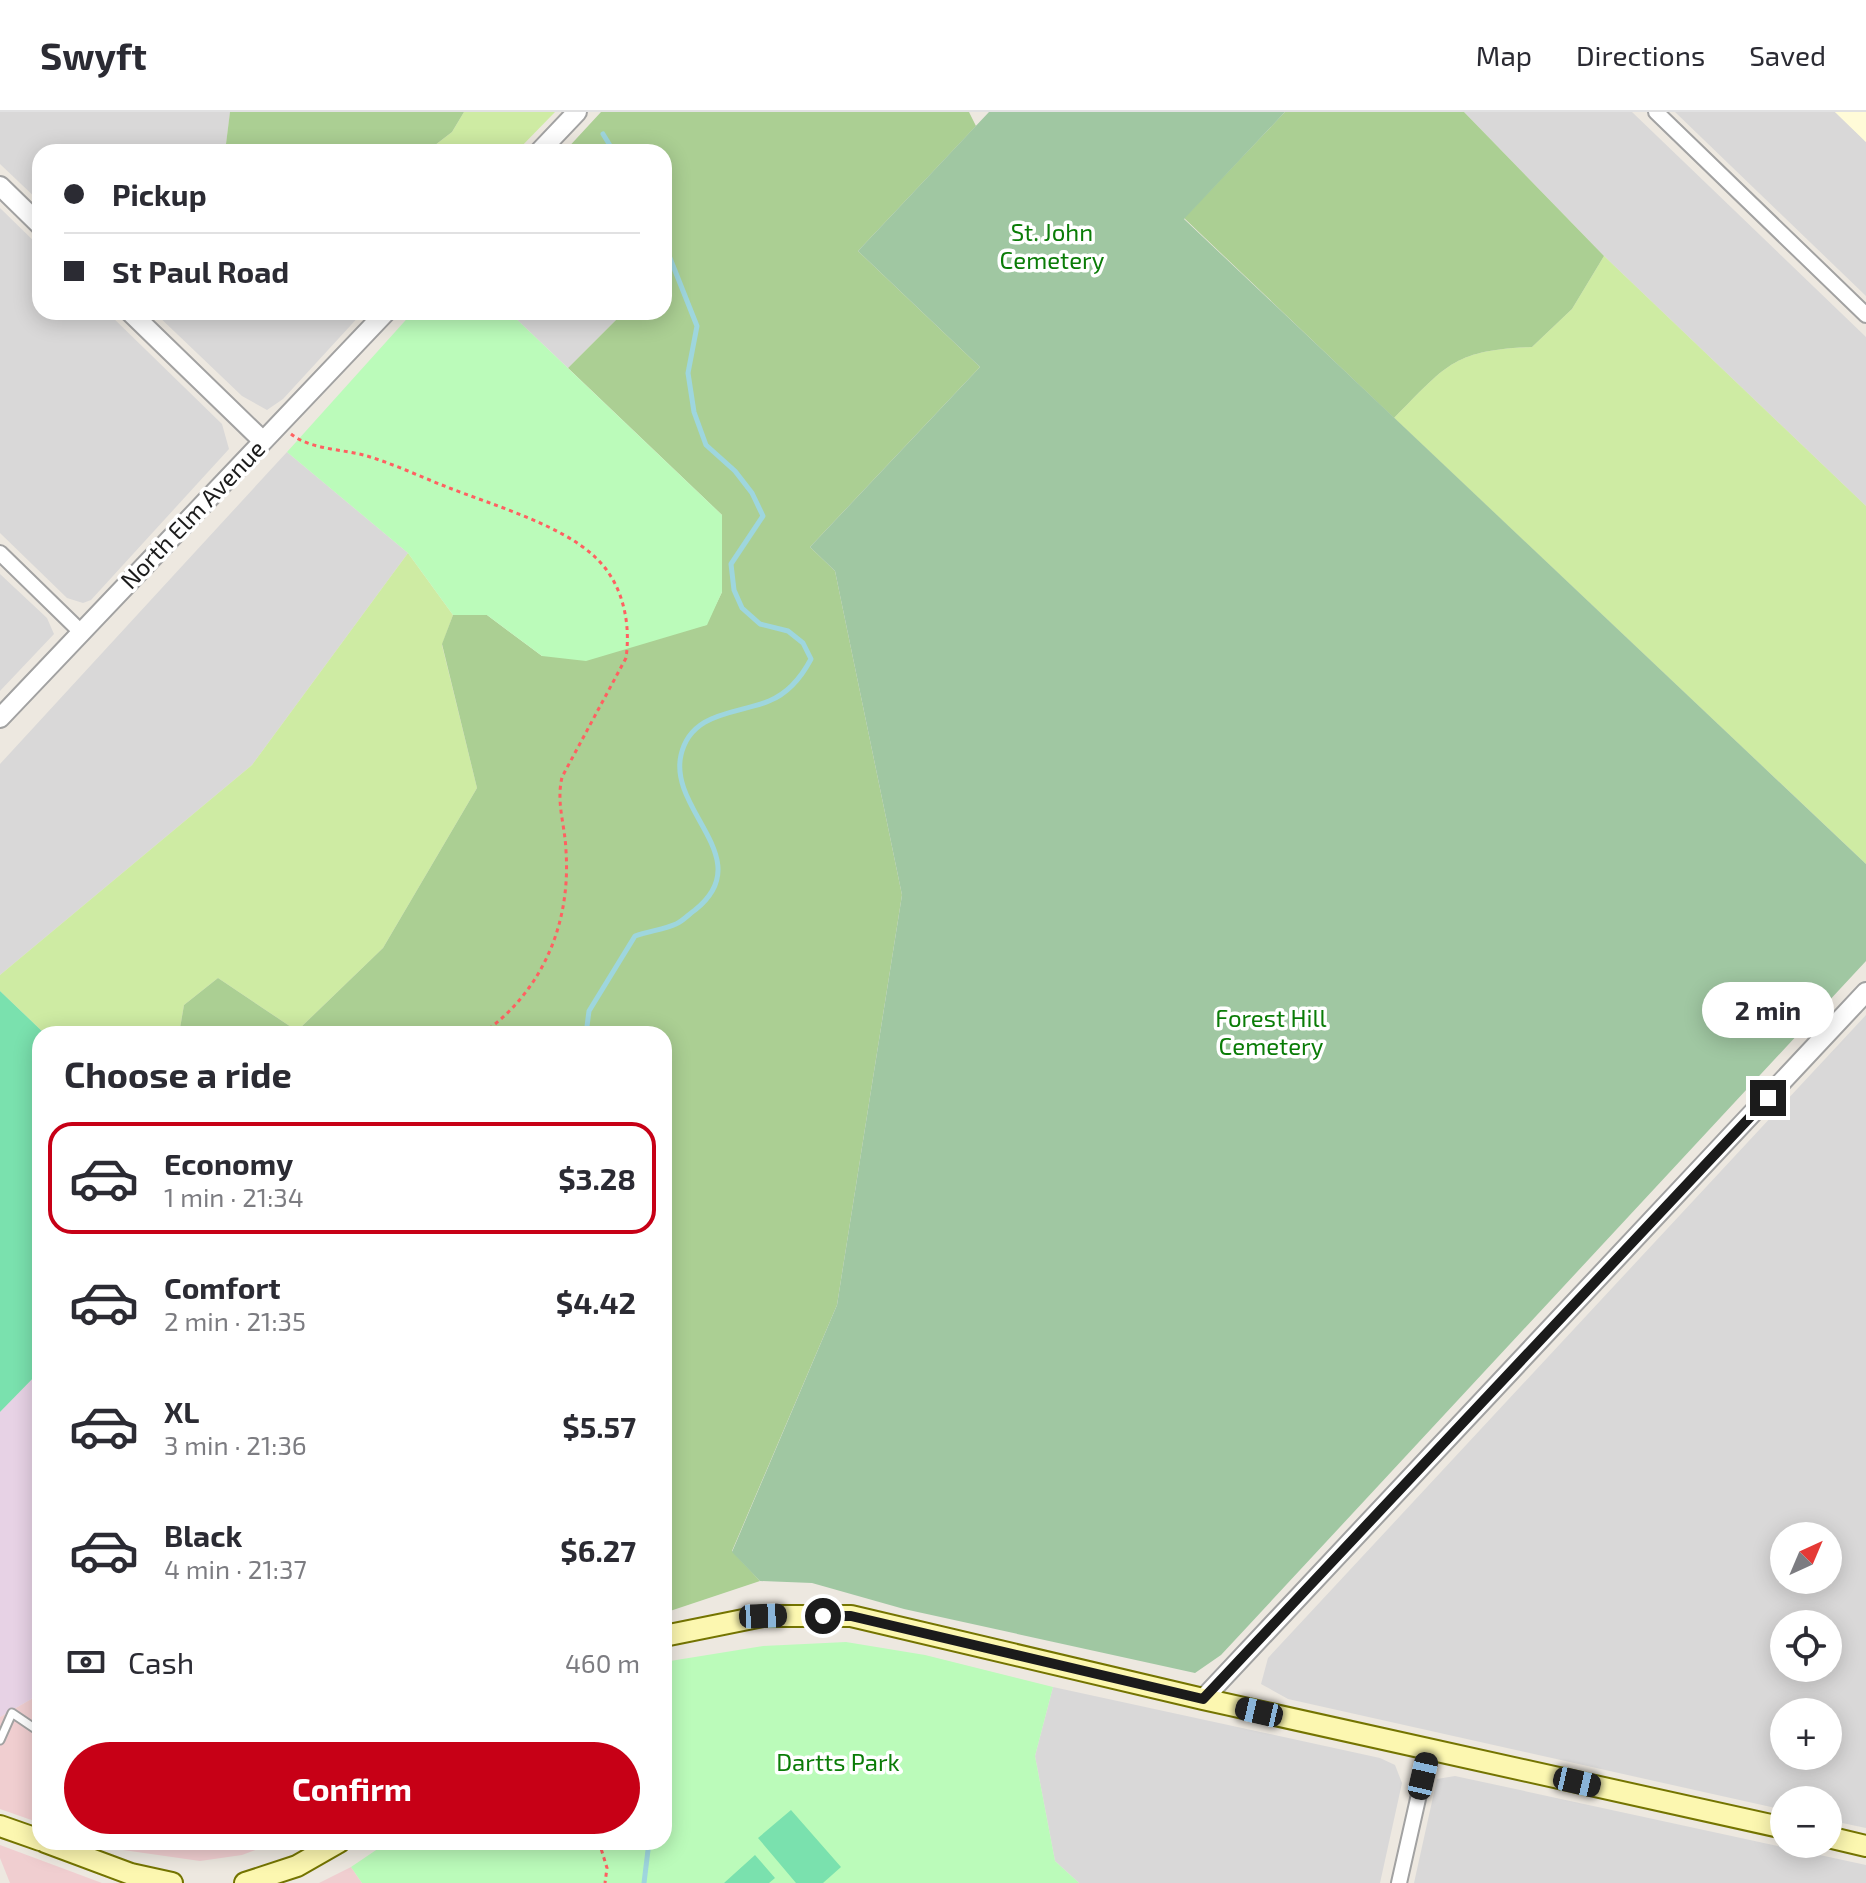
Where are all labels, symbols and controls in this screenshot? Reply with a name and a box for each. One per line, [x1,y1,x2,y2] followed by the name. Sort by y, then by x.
[40,32,147,78] text: Swyft
[1476,38,1532,72] text: Map
[1576,38,1705,72] text: Directions
[1749,38,1826,72] text: Saved
[112,176,207,212] text: Pickup
[1000,217,1105,274] park label: St. John Cemetery
[112,253,289,289] text: St Paul Road
[114,434,270,594] street label: North Elm Avenue
[1702,982,1834,1038] callout: 2 min
[1735,994,1801,1025] text: 2 min
[1215,1003,1327,1060] park label: Forest Hill Cemetery
[64,1052,292,1095] text: Choose a ride
[1750,1080,1786,1116] route end
[68,1142,140,1214] icon: car
[164,1145,293,1181] text: Economy
[558,1160,636,1196] text: $3.28
[164,1181,304,1212] text: 1 min · 21:34
[68,1266,140,1338] icon: car
[164,1269,281,1305] text: Comfort
[556,1284,636,1320] text: $4.42
[164,1305,306,1336] text: 2 min · 21:35
[68,1390,140,1462] icon: car
[164,1393,199,1429] text: XL
[562,1408,636,1444] text: $5.57
[164,1429,307,1460] text: 3 min · 21:36
[68,1514,140,1586] icon: car
[164,1517,242,1553] text: Black
[1770,1522,1842,1594] north arrow
[1770,1522,1842,1858] map controls
[560,1532,636,1568] text: $6.27
[164,1553,307,1584] text: 4 min · 21:37
[805,1598,841,1634] route start
[739,1603,787,1629] car
[1770,1610,1842,1682] button: locate
[64,1640,108,1684] icon: cash
[128,1644,194,1680] text: Cash
[565,1647,640,1678] text: 460 m
[1233,1695,1285,1729] car
[1770,1698,1842,1770] button: +
[64,1742,640,1834] button: Confirm
[776,1747,900,1776] park label: Dartts Park
[1406,1750,1440,1802] car
[1551,1765,1603,1799] car
[1770,1786,1842,1858] button: −

